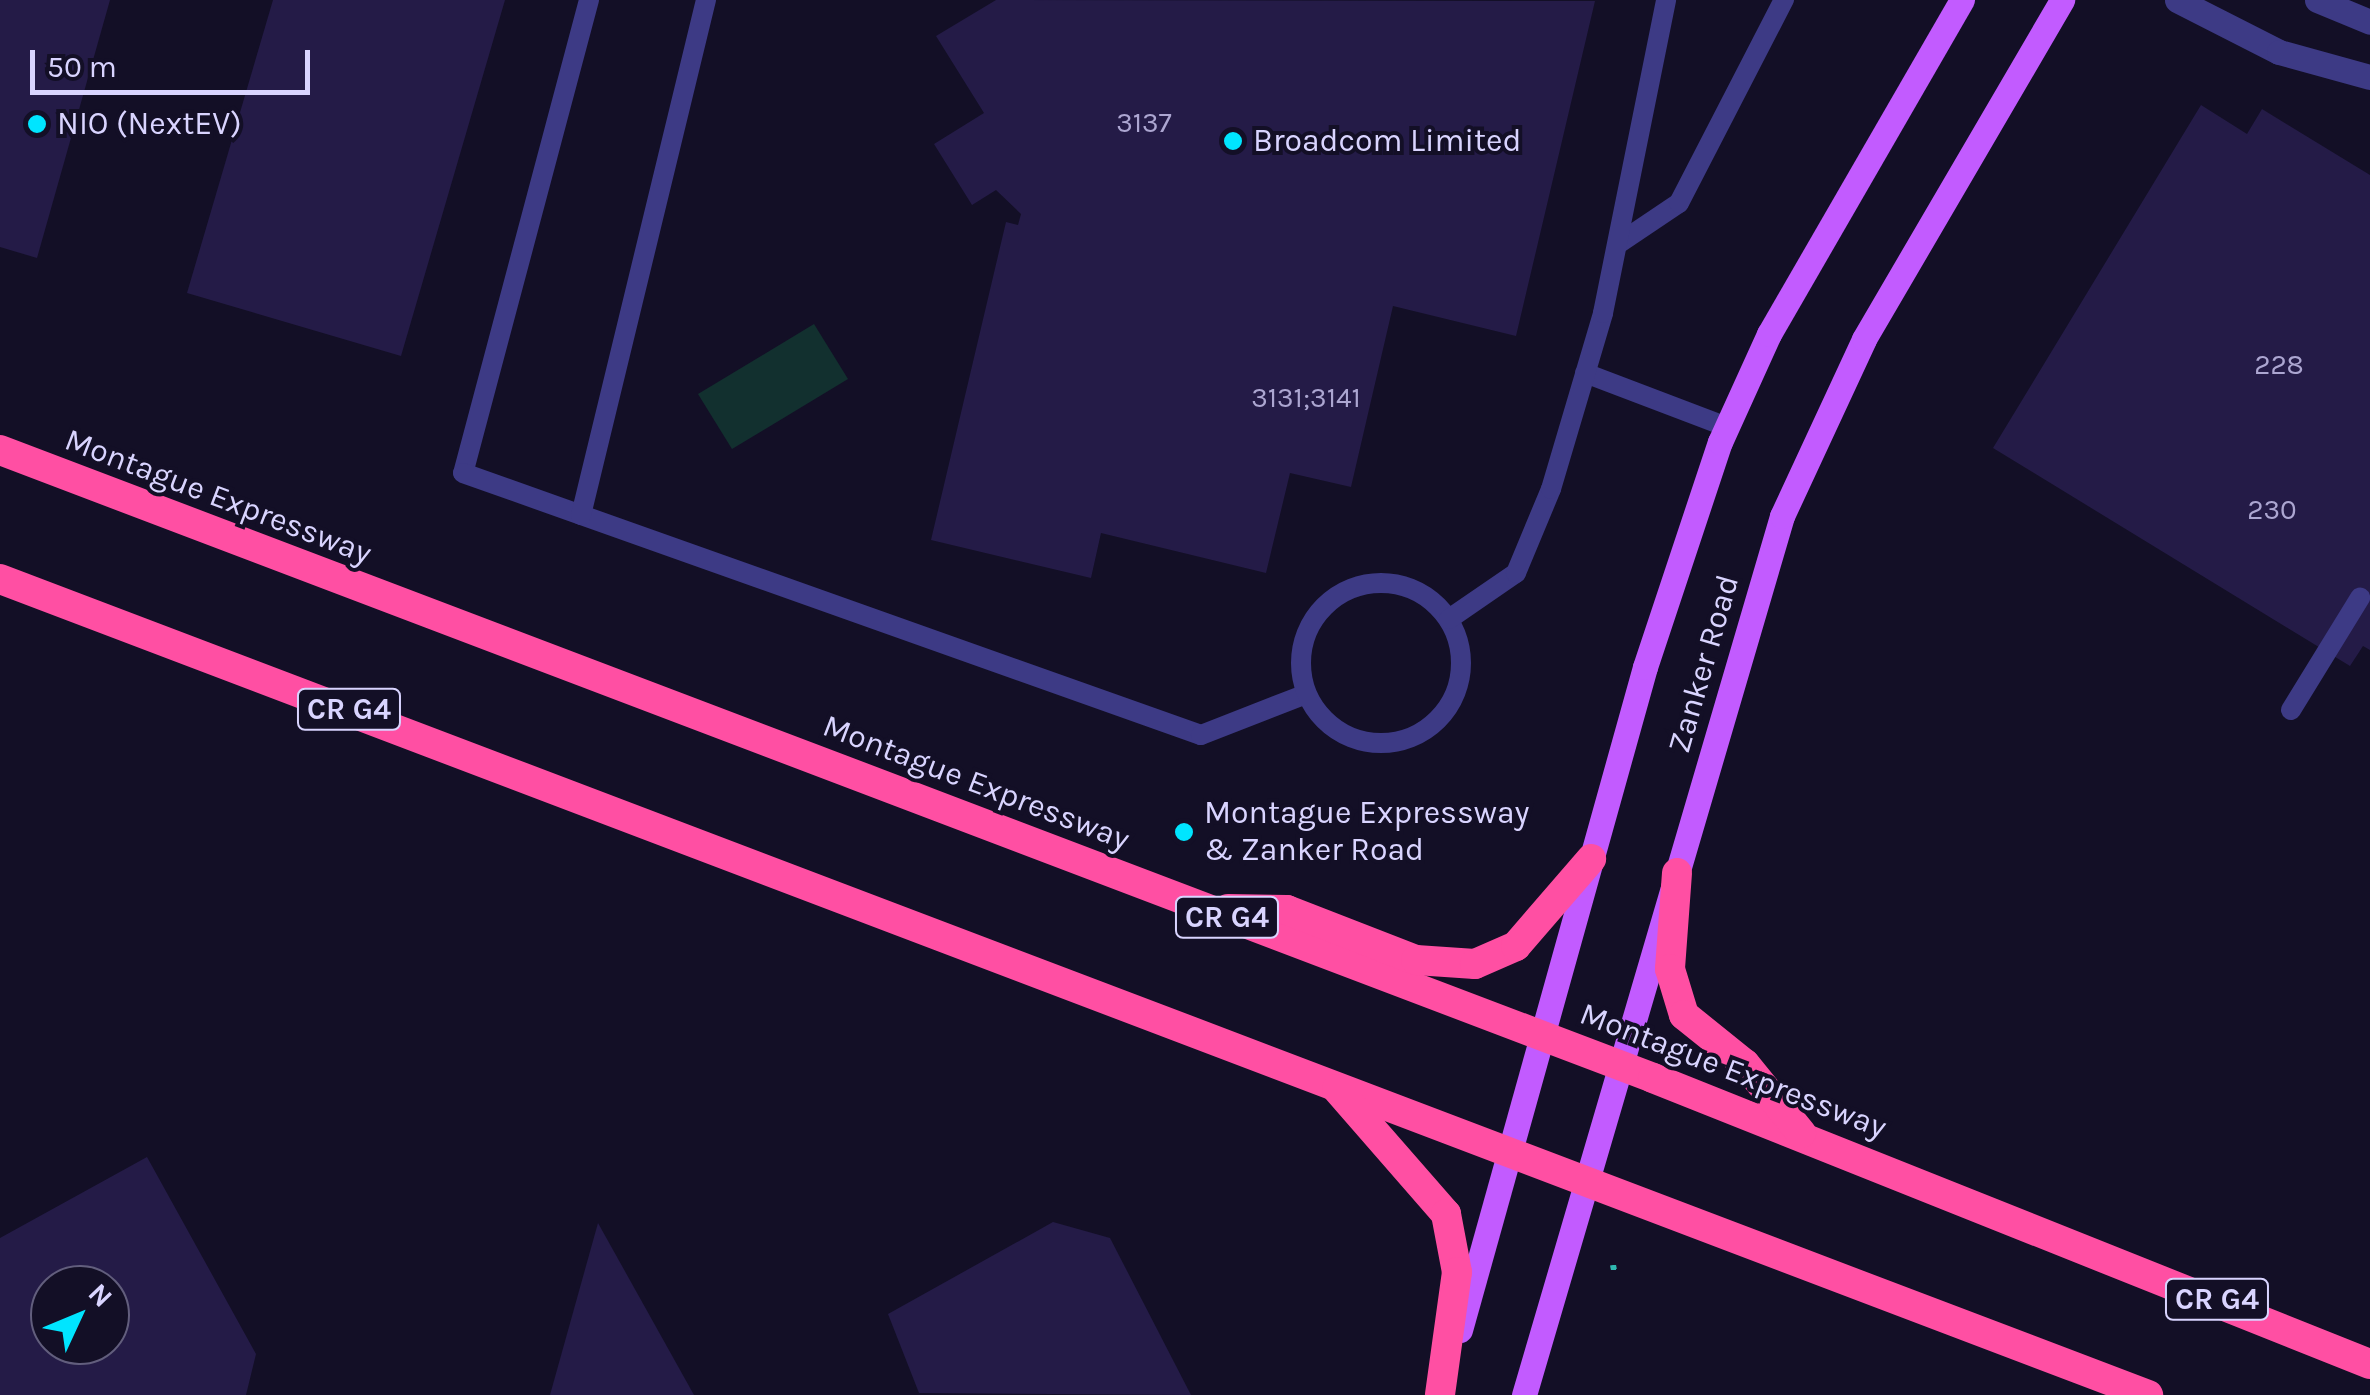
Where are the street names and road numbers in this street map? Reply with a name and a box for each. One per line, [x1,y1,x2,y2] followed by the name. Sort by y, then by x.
[59,421,377,573] street label: Montague Expressway
[1660,571,1748,757] street label: Zanker Road
[296,684,402,734] road number: CR G4
[817,707,1135,859] street label: Montague Expressway
[1174,892,1280,942] road number: CR G4
[1574,995,1892,1147] street label: Montague Expressway
[2164,1274,2270,1324] road number: CR G4

